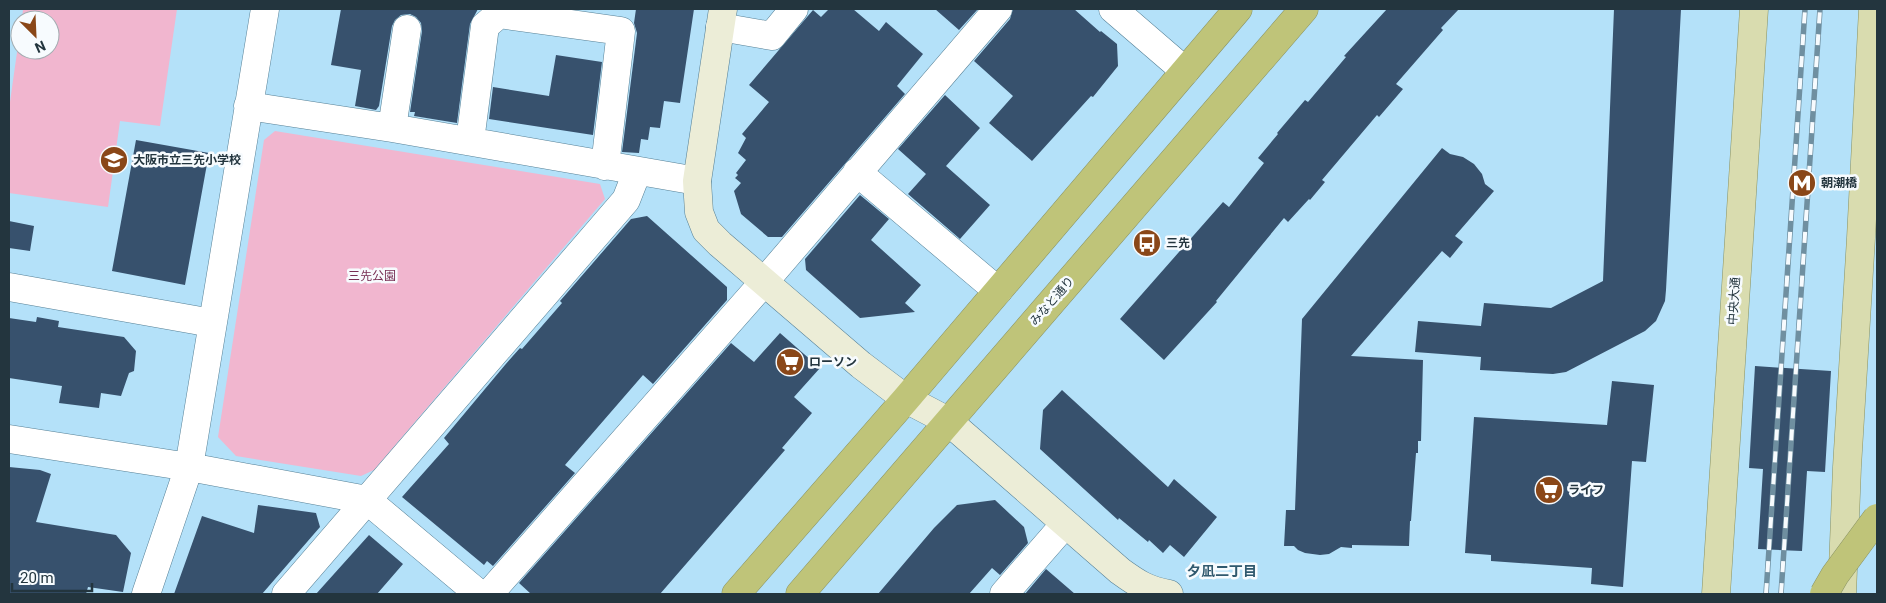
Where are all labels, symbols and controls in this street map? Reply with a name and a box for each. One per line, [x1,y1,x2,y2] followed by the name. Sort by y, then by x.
[10,10,60,60] north arrow
[33,38,48,56] text: N
[99,145,129,175] school or university icon: 大阪市立三先小学校
[133,153,241,167] place label: 大阪市立三先小学校
[1787,168,1817,198] metro station icon: 朝潮橋
[1821,176,1858,190] place label: 朝潮橋
[1132,228,1162,258] bus stop icon: 三先
[1166,236,1190,250] place label: 三先
[348,269,396,283] park label: 三先公園
[1027,274,1077,328] street label: みなと通り
[1725,277,1743,325] street label: 中央大通
[775,347,805,377] supermarket icon: ローソン
[809,355,857,369] place label: ローソン
[1534,475,1564,505] supermarket icon: ライフ
[1568,483,1604,497] place label: ライフ
[12,560,92,592] scale bar
[1187,563,1257,579] district label: 夕凪二丁目
[20,569,54,587] text: 20 m

